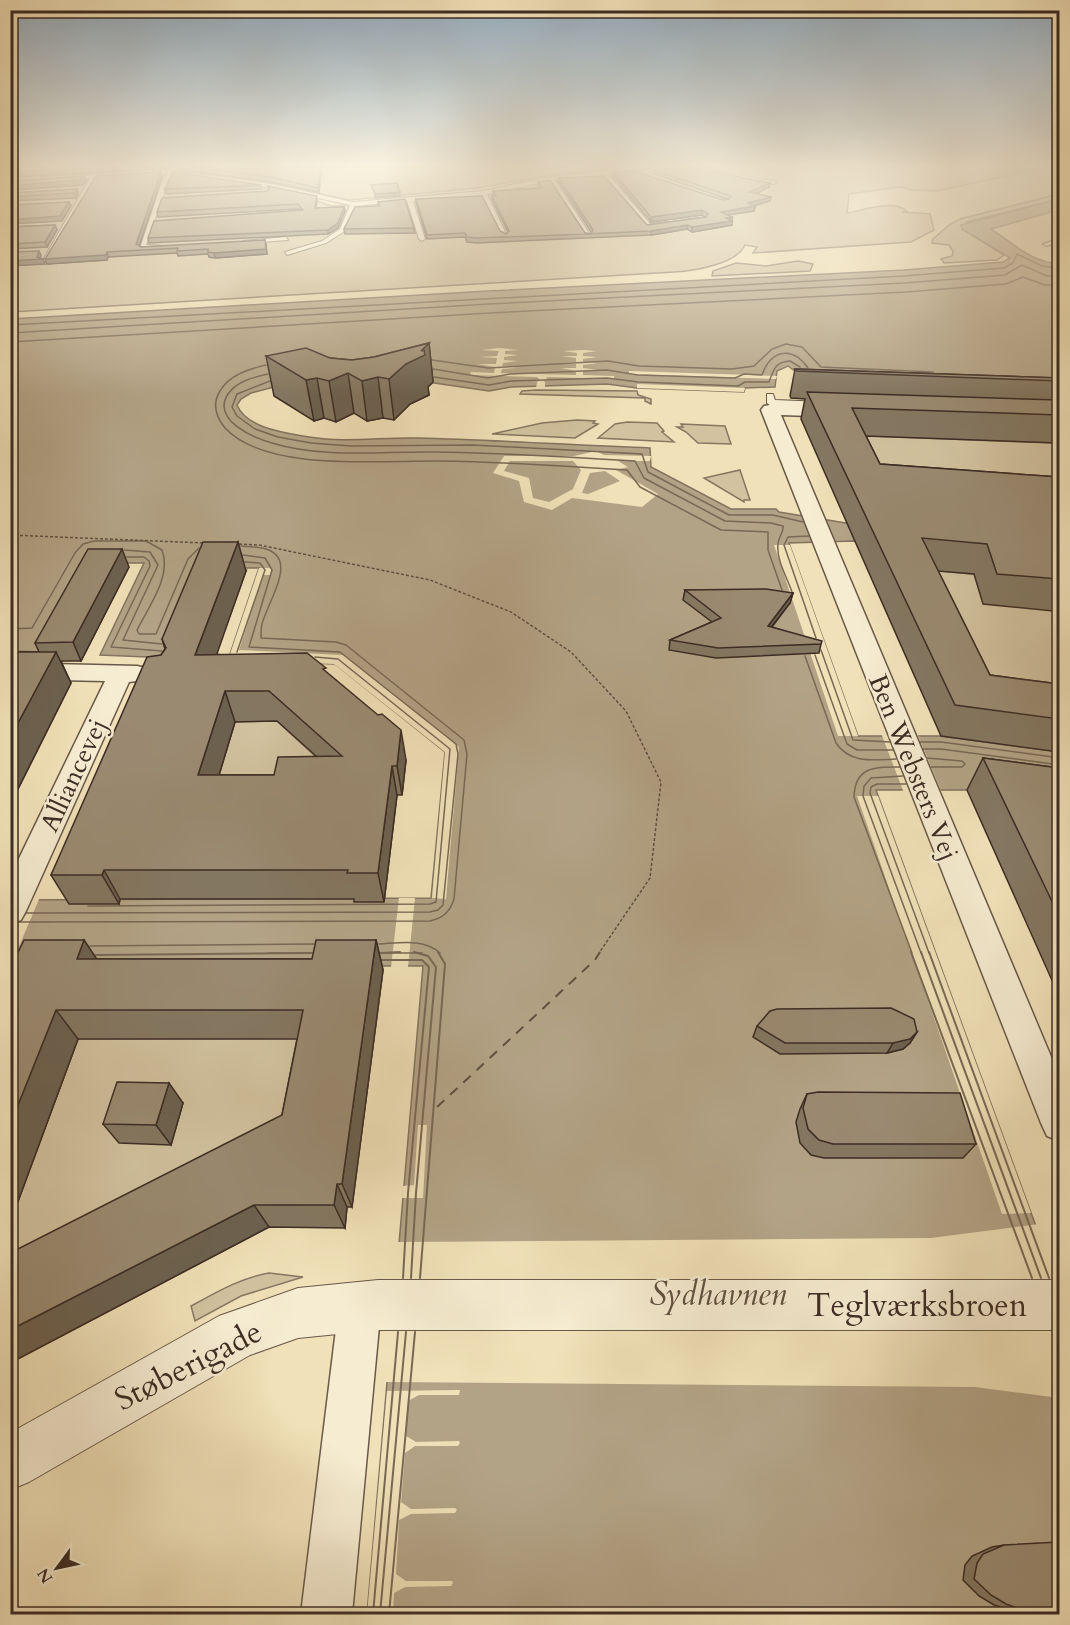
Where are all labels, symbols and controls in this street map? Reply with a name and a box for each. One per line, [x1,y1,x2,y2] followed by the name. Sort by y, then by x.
[860,669,967,865] street label: Ben Websters Vej
[32,713,115,837] street label: Alliancevej
[649,1272,787,1317] water label: Sydhavnen
[807,1284,1027,1328] street label: Teglværksbroen
[107,1310,270,1422] street label: Støberigade
[27,1538,87,1598] north arrow
[32,1564,58,1587] text: N

